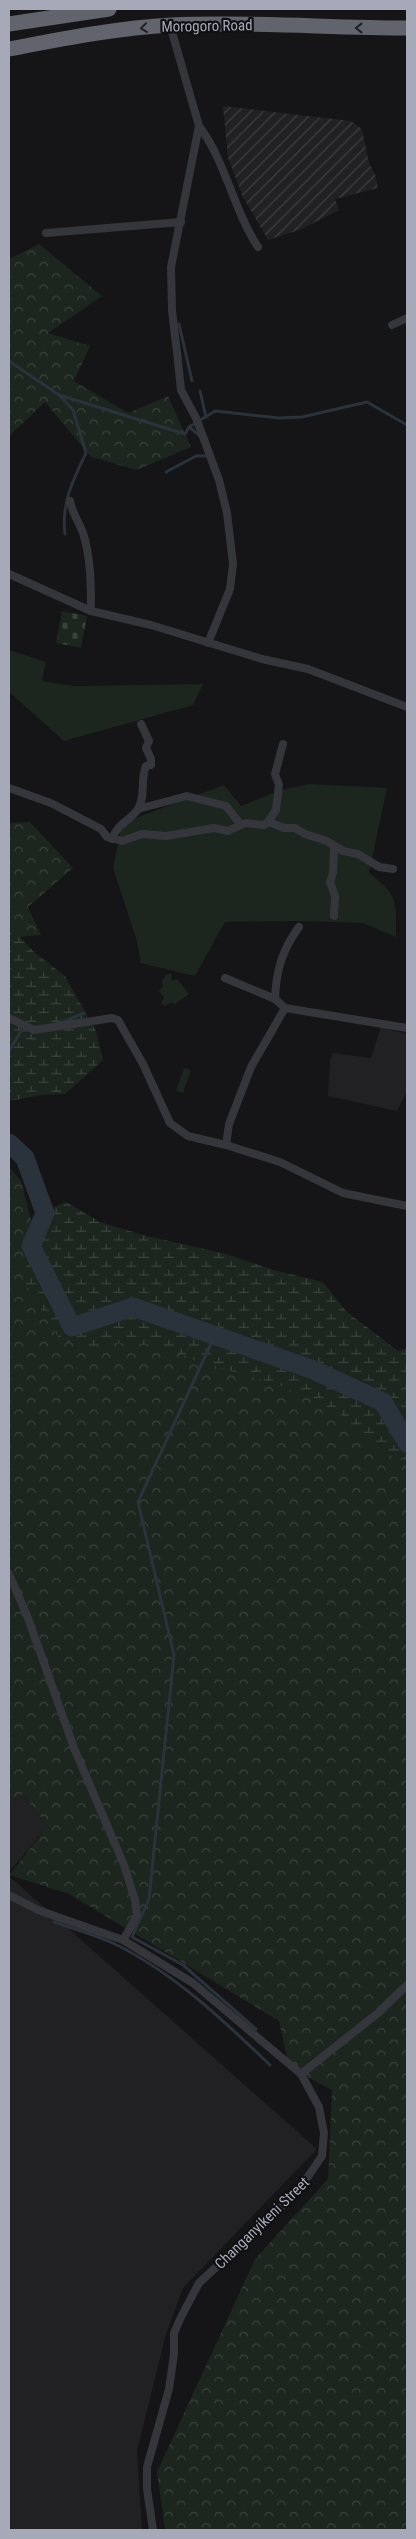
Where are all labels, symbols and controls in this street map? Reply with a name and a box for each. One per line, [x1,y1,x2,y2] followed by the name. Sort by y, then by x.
[161,16,253,36] street label: Morogoro Road
[139,22,147,33] one-way arrow
[354,23,362,33] one-way arrow
[211,2173,313,2273] street label: Changanyikeni Street

